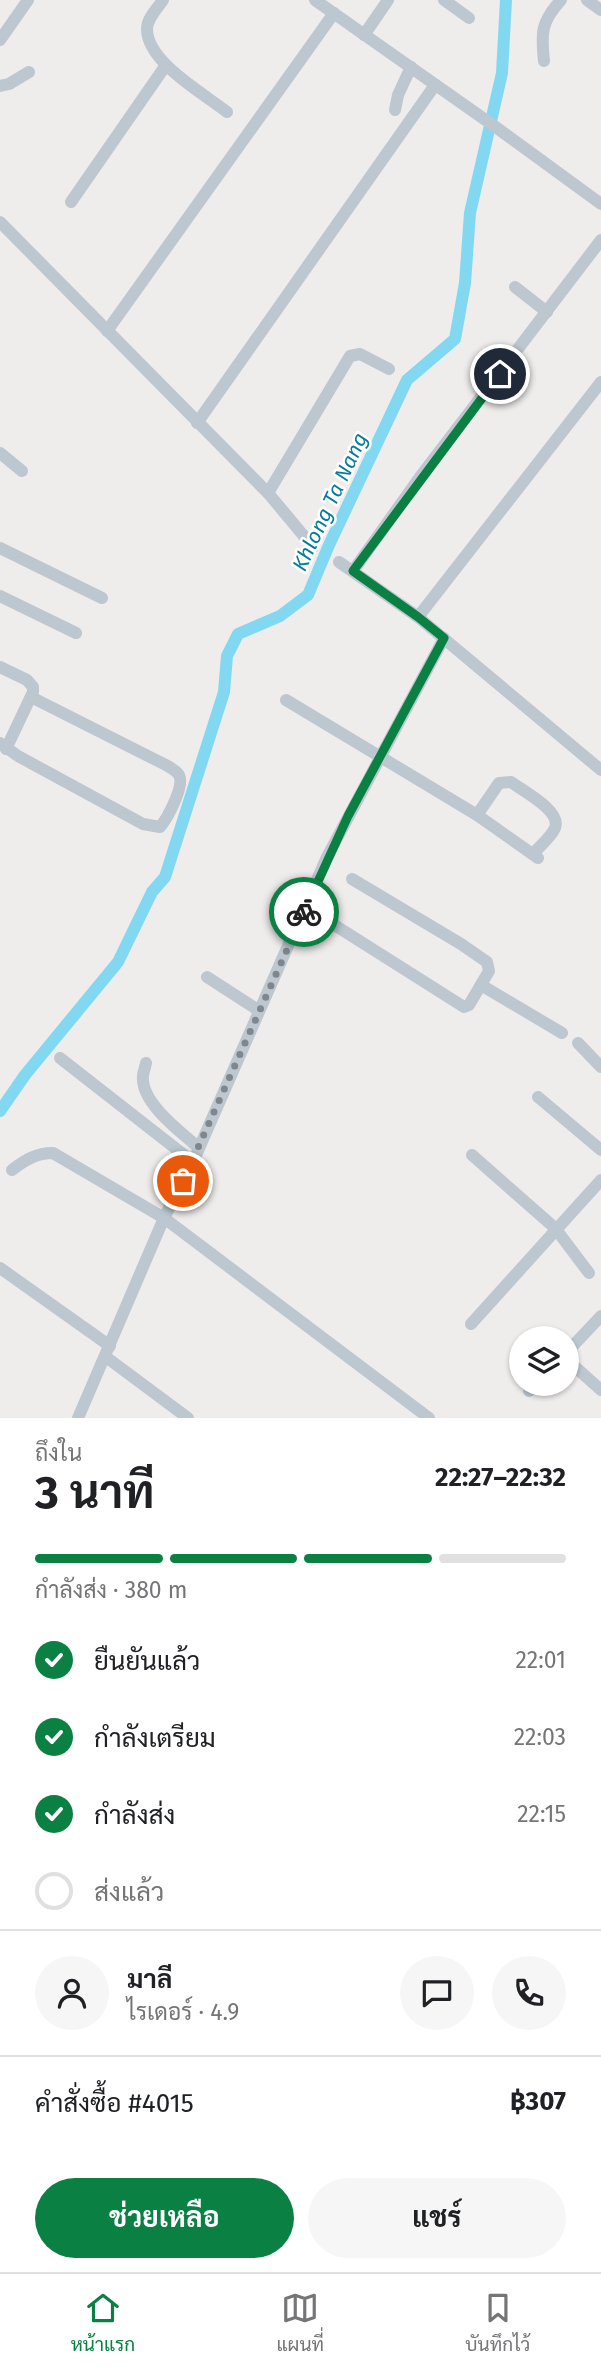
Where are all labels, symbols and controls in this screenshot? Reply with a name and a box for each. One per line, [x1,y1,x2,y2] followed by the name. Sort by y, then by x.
[470,344,530,404] pin
[481,355,519,393] icon: home
[287,429,373,575] water label: Khlong Ta Nang
[269,877,339,947] courier
[285,893,323,931] icon: bike
[153,1151,213,1211] pin
[164,1162,202,1200] icon: bag
[509,1326,579,1396] map controls
[509,1326,579,1396] button: layers
[35,1439,82,1467] text: ถึงใน
[435,1462,566,1493] text: 22:27–22:32
[35,1465,154,1520] text: 3 นาที
[35,1576,187,1604] text: กำลังส่ง · 380 m
[35,1641,73,1679] icon: check
[94,1646,200,1677] text: ยืนยันแล้ว
[515,1646,566,1674] text: 22:01
[35,1718,73,1756] icon: check
[94,1723,216,1754] text: กำลังเตรียม
[514,1723,566,1751] text: 22:03
[35,1795,73,1833] icon: check
[94,1800,175,1831] text: กำลังส่ง
[517,1800,566,1828] text: 22:15
[94,1877,164,1908] text: ส่งแล้ว
[35,1956,109,2030] button: person
[400,1956,474,2030] button: chat
[492,1956,566,2030] button: phone
[127,1964,172,1995] text: มาลี
[127,1998,239,2026] text: ไรเดอร์ · 4.9
[510,2086,566,2117] text: ฿307
[35,2088,194,2119] text: คำสั่งซื้อ #4015
[35,2178,294,2258] button: ช่วยเหลือ
[308,2178,566,2258] button: แชร์
[71,2289,135,2356] tab: หน้าแรก
[277,2289,324,2356] tab: แผนที่
[465,2289,530,2356] tab: บันทึกไว้

